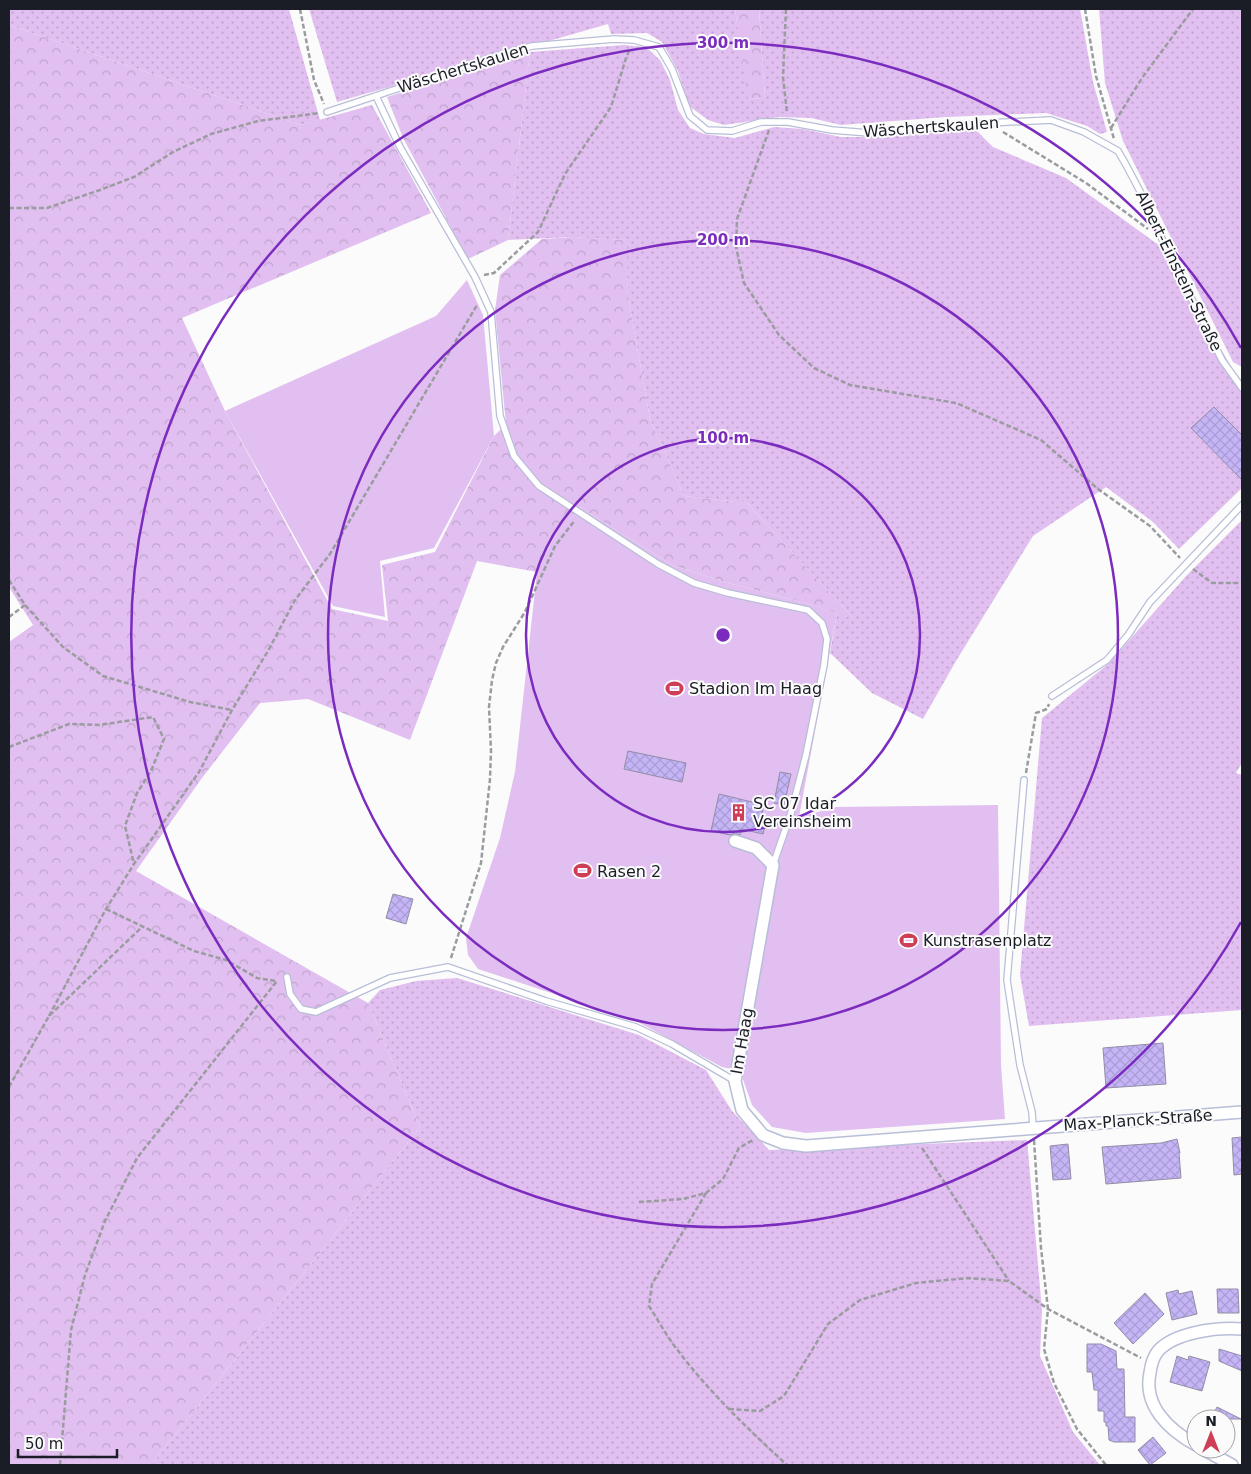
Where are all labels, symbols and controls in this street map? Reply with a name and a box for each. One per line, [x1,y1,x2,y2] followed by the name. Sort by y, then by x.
[697,34,749,52] text: 300 m
[395,39,531,97] street label: Wäschertskaulen
[862,113,1000,141] street label: Wäschertskaulen
[1132,188,1226,354] street label: Albert-Einstein-Straße
[697,231,749,249] text: 200 m
[697,429,749,447] text: 100 m
[714,626,732,644] centre of rings
[665,678,685,698] sports icon: Stadion Im Haag
[689,679,822,698] place label: Stadion Im Haag
[753,794,852,831] place label: SC 07 Idar Vereinsheim
[729,802,749,822] building icon: SC 07 Idar Vereinsheim
[573,861,593,881] sports icon: Rasen 2
[597,862,661,881] place label: Rasen 2
[899,930,919,950] sports icon: Kunstrasenplatz
[923,931,1051,950] place label: Kunstrasenplatz
[727,1006,757,1076] street label: Im Haag
[1063,1105,1213,1135] street label: Max-Planck-Straße
[1186,1409,1236,1459] north arrow
[1205,1413,1217,1429] text: N
[18,1426,116,1458] scale bar
[25,1435,63,1453] text: 50 m

